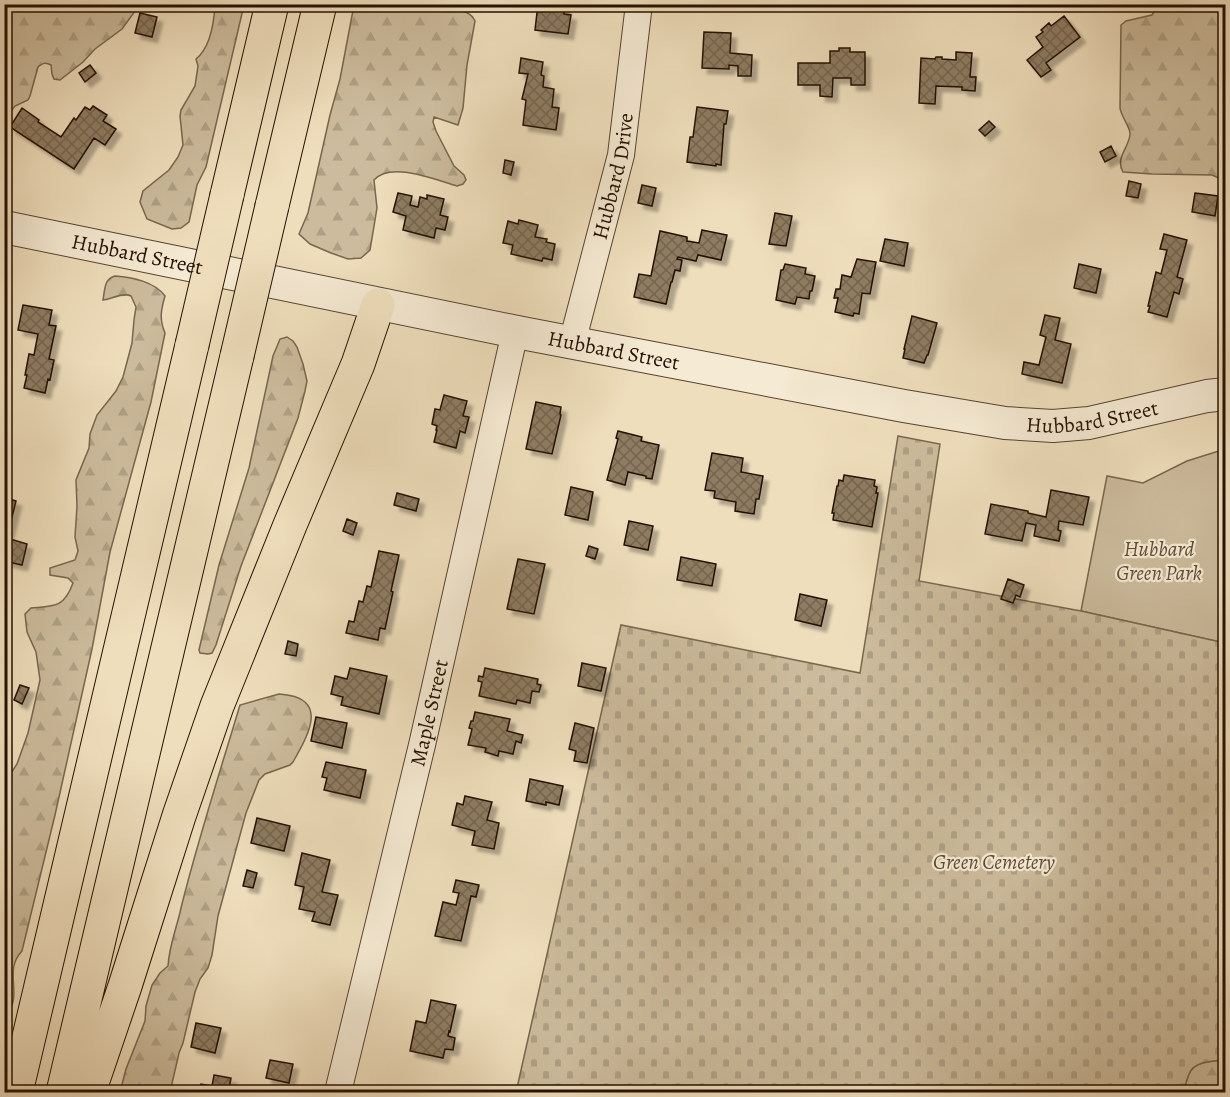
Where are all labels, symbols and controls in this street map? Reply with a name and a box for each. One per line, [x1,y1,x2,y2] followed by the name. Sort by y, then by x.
[586,111,640,242] street label: Hubbard Drive
[69,227,205,281] street label: Hubbard Street
[545,324,682,377] street label: Hubbard Street
[1025,394,1161,440] street label: Hubbard Street
[1116,535,1202,587] park label: Hubbard Green Park
[403,657,455,769] street label: Maple Street
[933,848,1055,876] park label: Green Cemetery

